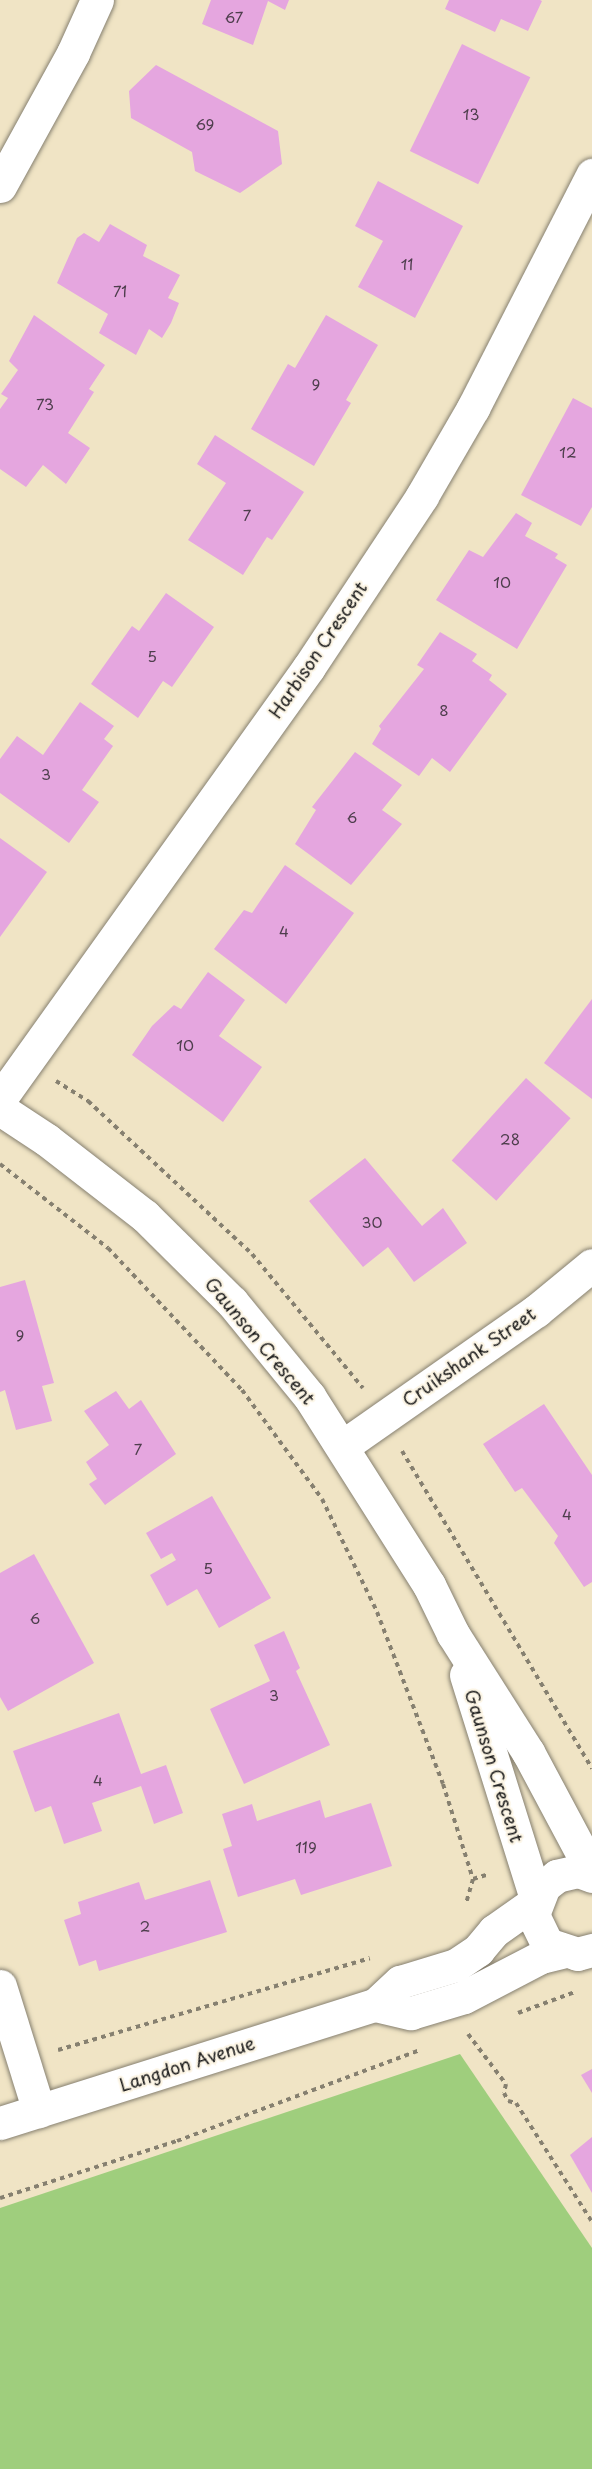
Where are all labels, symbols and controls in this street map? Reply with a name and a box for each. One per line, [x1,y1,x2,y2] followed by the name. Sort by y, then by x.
[225,8,243,26] house number: 67
[463,105,479,123] house number: 13
[196,115,214,133] house number: 69
[401,255,413,273] house number: 11
[113,282,127,300] house number: 71
[312,375,320,393] house number: 9
[36,395,54,413] house number: 73
[559,443,577,461] house number: 12
[243,506,251,524] house number: 7
[493,573,511,591] house number: 10
[264,578,372,722] street label: Harbison Crescent
[147,647,157,665] house number: 5
[439,701,449,719] house number: 8
[41,765,51,783] house number: 3
[347,808,357,826] house number: 6
[279,922,289,940] house number: 4
[176,1036,194,1054] house number: 10
[500,1130,520,1148] house number: 28
[362,1213,382,1231] house number: 30
[200,1273,320,1409] street label: Gaunson Crescent
[398,1303,540,1411] street label: Cruikshank Street
[16,1326,24,1344] house number: 9
[134,1440,142,1458] house number: 7
[562,1505,572,1523] house number: 4
[203,1559,213,1577] house number: 5
[30,1609,40,1627] house number: 6
[269,1686,279,1704] house number: 3
[460,1687,528,1845] street label: Gaunson Crescent
[93,1771,103,1789] house number: 4
[295,1838,317,1856] house number: 119
[140,1917,150,1935] house number: 2
[117,2032,257,2096] street label: Langdon Avenue

